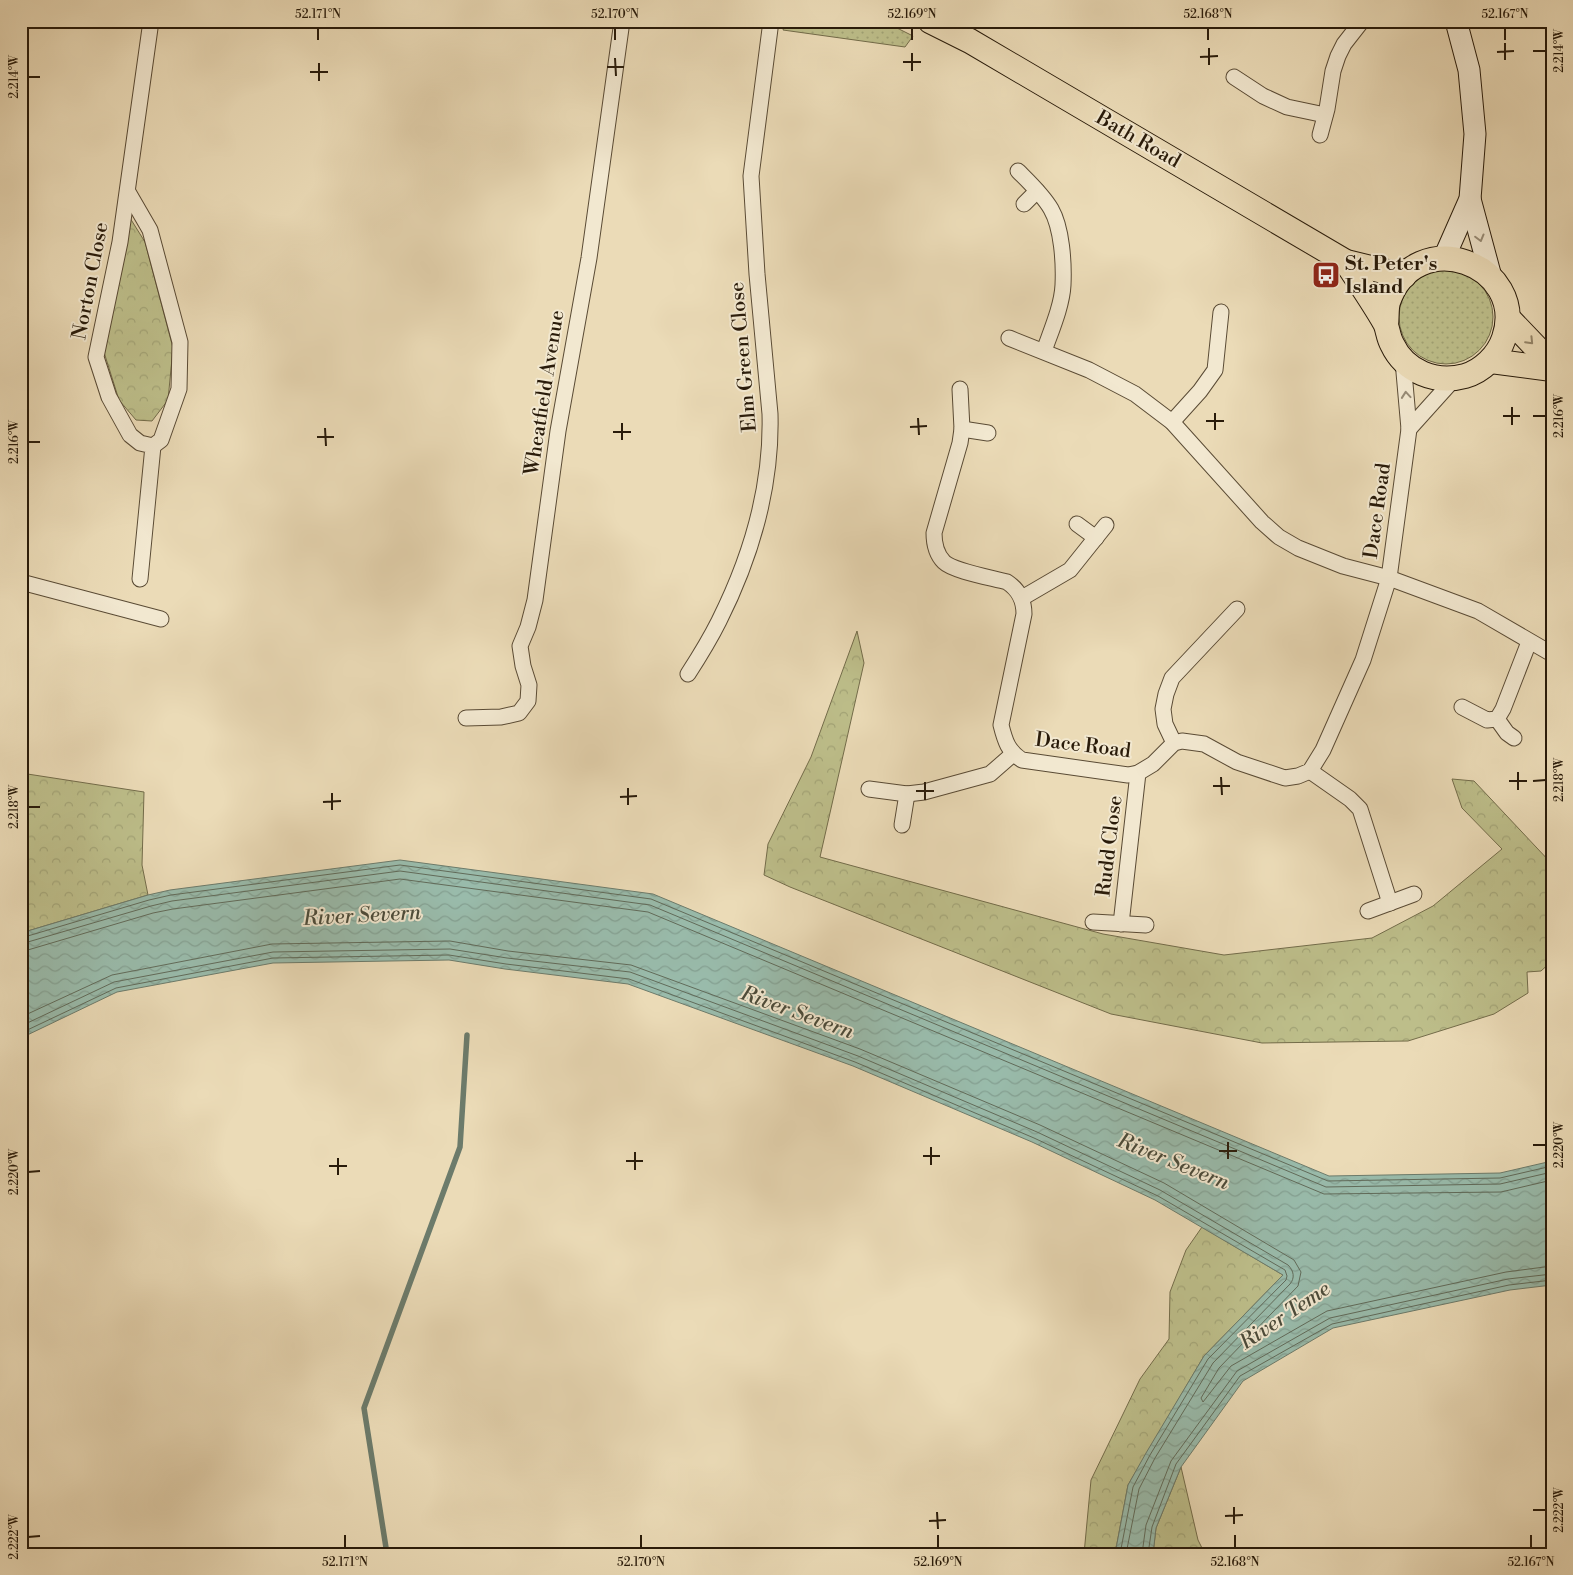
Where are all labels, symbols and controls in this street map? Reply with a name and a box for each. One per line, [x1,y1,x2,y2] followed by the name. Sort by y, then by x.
[295,7,341,22] text: 52.171°N
[591,7,639,22] text: 52.170°N
[888,7,937,22] text: 52.169°N
[1183,7,1233,22] text: 52.168°N
[1481,7,1529,22] text: 52.167°N
[1552,28,1567,73] text: 2.214°W
[7,54,22,99] text: 2.214°W
[1090,105,1185,175] street label: Bath Road
[67,220,115,342] street label: Norton Close
[1475,233,1485,241] one-way arrow
[1345,252,1437,300] place label: St. Peter's Island
[1311,260,1341,290] bus stop icon: St. Peter's Island
[725,281,763,433] street label: Elm Green Close
[519,309,570,478] street label: Wheatfield Avenue
[1524,335,1533,344] one-way arrow
[1401,391,1412,399] one-way arrow
[1552,393,1567,438] text: 2.216°W
[7,419,22,464] text: 2.216°W
[1359,461,1397,560] street label: Dace Road
[1034,728,1133,764] street label: Dace Road
[1552,757,1567,802] text: 2.218°W
[7,784,22,829] text: 2.218°W
[1091,794,1129,898] street label: Rudd Close
[301,900,422,932] water label: River Severn
[736,980,857,1046] water label: River Severn
[1552,1121,1567,1168] text: 2.220°W
[1112,1127,1233,1196] water label: River Severn
[7,1148,22,1195] text: 2.220°W
[1234,1276,1335,1356] water label: River Teme
[1552,1486,1567,1533] text: 2.222°W
[7,1513,22,1560] text: 2.222°W
[322,1555,368,1570] text: 52.171°N
[617,1555,665,1570] text: 52.170°N
[914,1555,963,1570] text: 52.169°N
[1210,1555,1260,1570] text: 52.168°N
[1507,1555,1555,1570] text: 52.167°N

